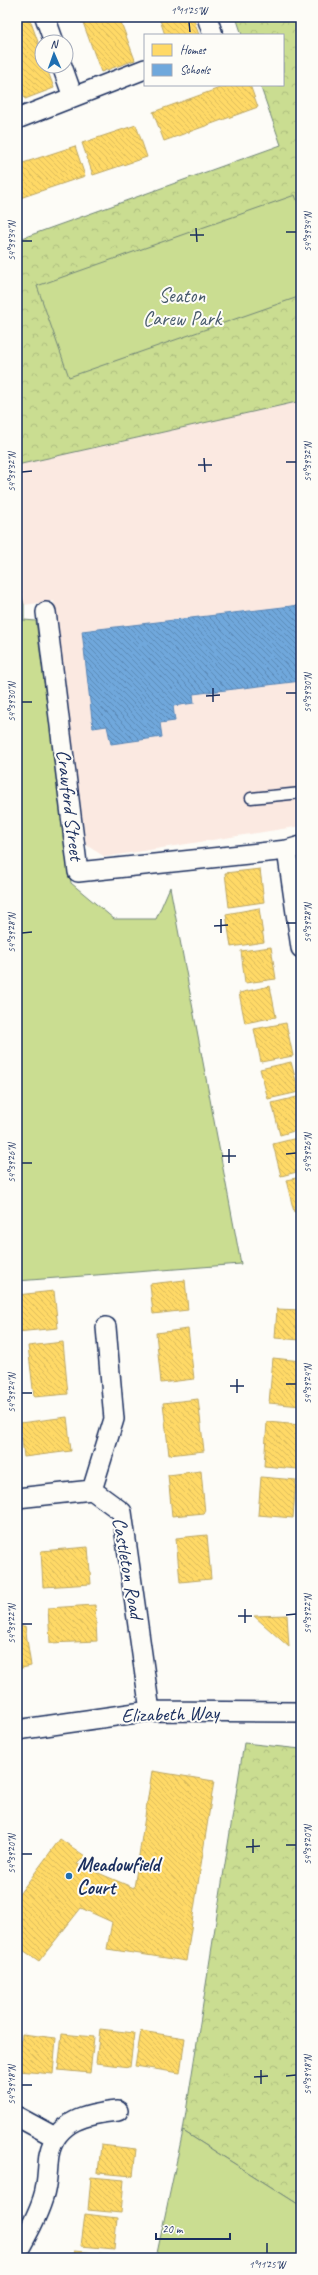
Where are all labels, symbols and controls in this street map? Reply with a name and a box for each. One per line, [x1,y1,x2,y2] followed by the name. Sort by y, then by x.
[171,4,209,17] text: 1°11'25"W
[34,34,74,74] north arrow
[144,34,284,86] legend
[50,37,59,51] text: N
[180,42,207,58] text: Homes
[180,62,212,78] text: Schools
[301,210,314,252] text: 54°39'34"N
[5,219,18,261] text: 54°39'34"N
[143,283,223,331] park label: Seaton Carew Park
[301,440,314,482] text: 54°39'32"N
[5,450,18,492] text: 54°39'32"N
[301,671,314,713] text: 54°39'30"N
[5,680,18,722] text: 54°39'30"N
[51,748,89,864] street label: Crawford Street
[301,901,314,943] text: 54°39'28"N
[5,911,18,953] text: 54°39'28"N
[301,1131,314,1173] text: 54°39'26"N
[5,1141,18,1183] text: 54°39'26"N
[301,1362,314,1404] text: 54°39'24"N
[5,1371,18,1413] text: 54°39'24"N
[107,1515,150,1624] street label: Castleton Road
[301,1592,314,1634] text: 54°39'22"N
[5,1602,18,1644] text: 54°39'22"N
[121,1700,221,1728] street label: Elizabeth Way
[301,1823,314,1865] text: 54°39'20"N
[5,1832,18,1874] text: 54°39'20"N
[77,1852,163,1900] place label: Meadowfield Court
[64,1871,74,1881] marker: Meadowfield Court
[301,2053,314,2095] text: 54°39'18"N
[5,2063,18,2105] text: 54°39'18"N
[156,2215,230,2241] scale bar
[162,2221,184,2237] text: 20 m
[249,2258,287,2271] text: 1°11'25"W

